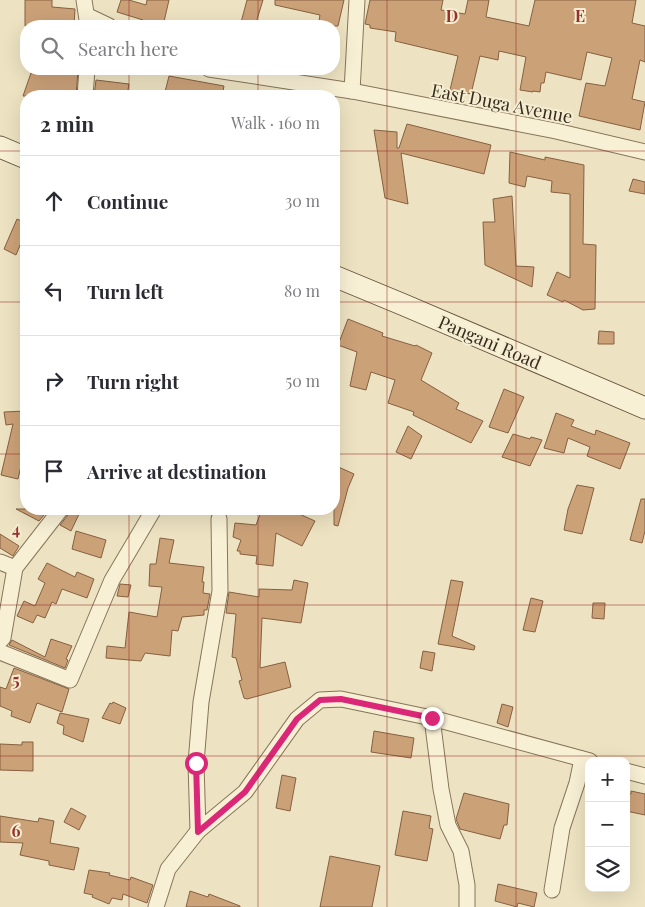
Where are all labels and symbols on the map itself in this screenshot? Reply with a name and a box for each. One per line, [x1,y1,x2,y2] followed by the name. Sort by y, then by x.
[446,5,458,26] text: D
[575,5,585,26] text: E
[429,78,575,128] street label: East Duga Avenue
[435,310,546,375] street label: Pangani Road
[12,518,20,539] text: 4
[12,669,20,690] text: 5
[421,707,444,730] route end
[185,752,208,775] route start
[12,820,21,841] text: 6

